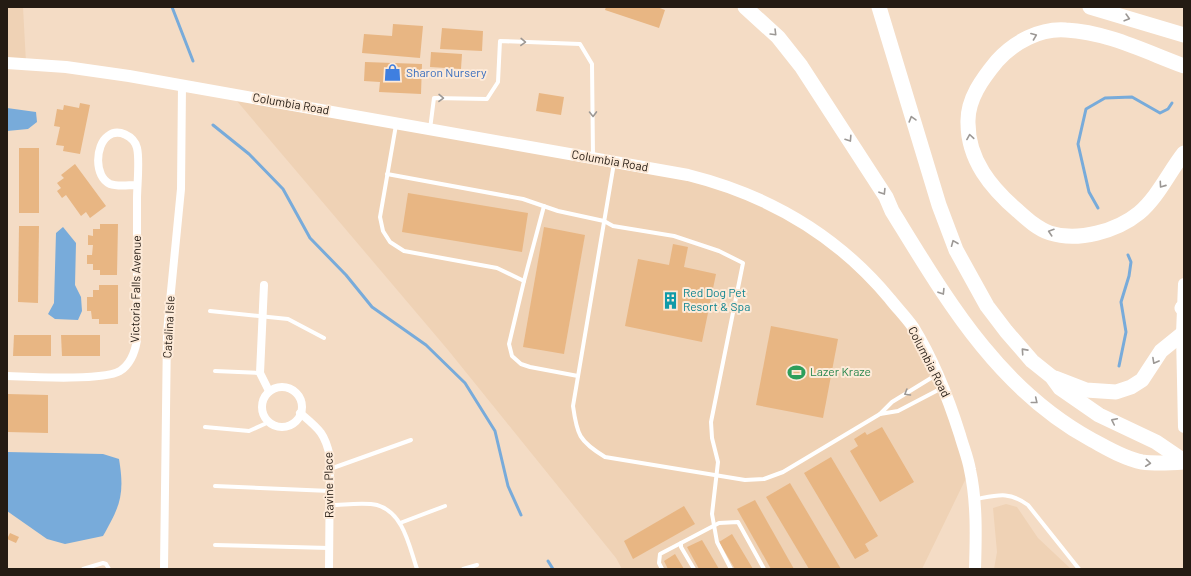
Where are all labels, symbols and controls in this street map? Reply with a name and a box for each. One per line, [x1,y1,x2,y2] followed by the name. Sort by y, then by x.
[1124,13,1131,22] one-way arrow
[769,28,777,36] one-way arrow
[1030,32,1037,40] one-way arrow
[520,38,526,46] one-way arrow
[383,63,403,83] shop icon: Sharon Nursery
[406,65,487,79] place label: Sharon Nursery
[252,89,331,117] street label: Columbia Road
[438,94,444,102] one-way arrow
[589,111,597,117] one-way arrow
[908,116,917,123] one-way arrow
[966,134,975,140] one-way arrow
[844,135,851,142] one-way arrow
[571,146,650,174] street label: Columbia Road
[1160,180,1167,187] one-way arrow
[878,188,885,195] one-way arrow
[1047,228,1054,237] one-way arrow
[127,235,143,343] street label: Victoria Falls Avenue
[950,239,958,246] one-way arrow
[683,285,750,313] place label: Red Dog Pet Resort & Spa
[937,288,945,295] one-way arrow
[660,290,680,310] building icon: Red Dog Pet Resort & Spa
[159,295,177,359] street label: Catalina Isle
[906,324,954,399] street label: Columbia Road
[1021,348,1028,356] one-way arrow
[1152,357,1160,364] one-way arrow
[787,362,807,382] sports icon: Lazer Kraze
[810,364,871,378] place label: Lazer Kraze
[904,388,911,395] one-way arrow
[1031,396,1038,403] one-way arrow
[1110,419,1118,426] one-way arrow
[320,452,336,518] street label: Ravine Place
[1145,458,1151,467] one-way arrow

